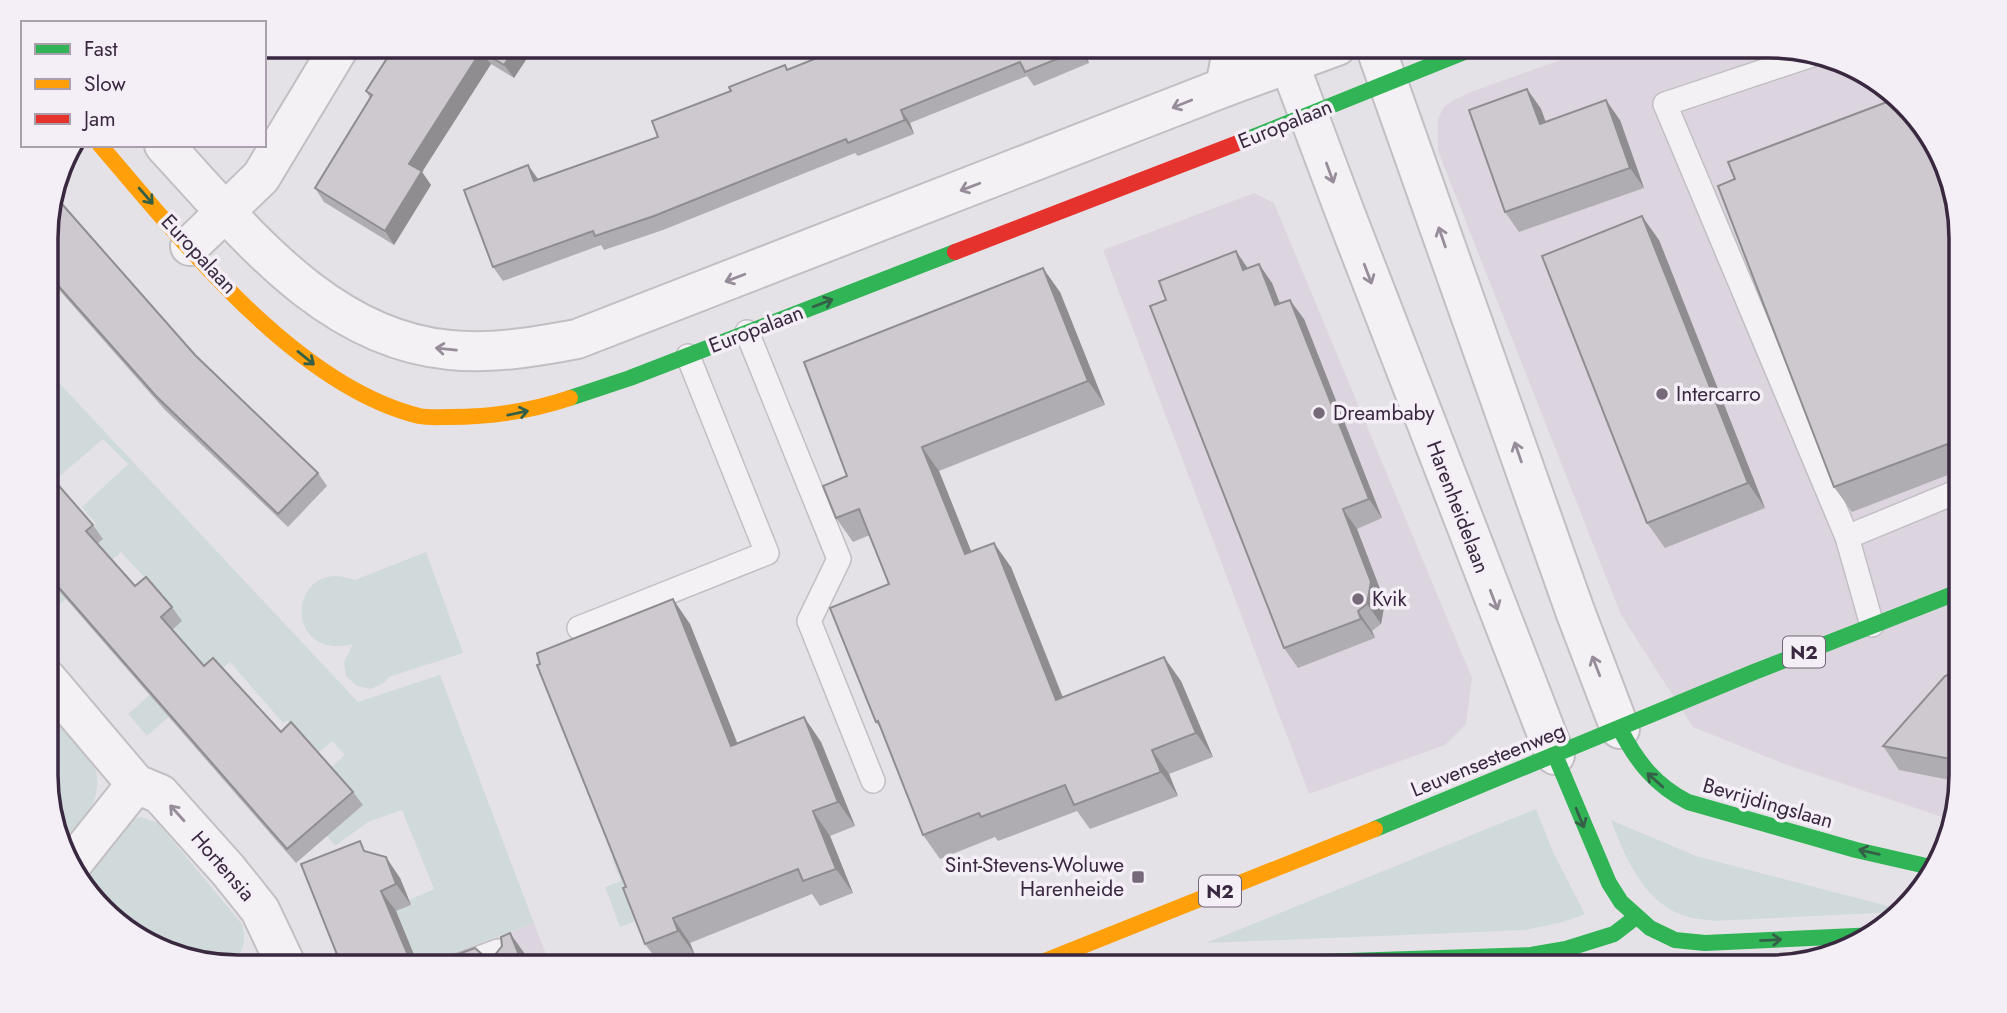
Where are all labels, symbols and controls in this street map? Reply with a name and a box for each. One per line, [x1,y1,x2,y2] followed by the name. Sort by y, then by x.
[21,21,266,147] legend
[84,34,117,64] text: Fast
[84,69,126,99] text: Slow
[1233,92,1337,156] street label: Europalaan
[1171,99,1193,112] one-way arrow
[81,104,116,134] text: Jam
[1325,161,1337,183] one-way arrow
[959,182,981,195] one-way arrow
[137,187,153,205] one-way arrow
[154,208,244,300] street label: Europalaan
[1435,227,1448,249] one-way arrow
[1363,262,1376,284] one-way arrow
[724,272,746,285] one-way arrow
[812,295,834,308] one-way arrow
[704,297,808,361] street label: Europalaan
[435,343,458,356] one-way arrow
[296,350,314,365] one-way arrow
[1676,379,1761,409] place label: Intercarro
[1654,386,1670,402] marker: Intercarro
[1333,398,1435,428] place label: Dreambaby
[1311,405,1327,421] marker: Dreambaby
[506,406,529,420] one-way arrow
[1419,436,1497,578] street label: Harenheidelaan
[1511,441,1523,463] one-way arrow
[1372,584,1408,614] place label: Kvik
[1489,589,1502,610] one-way arrow
[1350,591,1366,607] marker: Kvik
[1783,636,1825,667] road number: N2
[1588,655,1601,677] one-way arrow
[1406,715,1570,805] street label: Leuvensesteenweg
[1699,770,1837,836] street label: Bevrijdingslaan
[1647,772,1664,789] one-way arrow
[169,804,185,822] one-way arrow
[1575,807,1588,828] one-way arrow
[184,824,262,908] street label: Hortensia
[1858,845,1881,859] one-way arrow
[945,850,1124,904] place label: Sint-Stevens-Woluwe Harenheide
[1130,869,1146,885] marker: Sint-Stevens-Woluwe Harenheide
[1199,876,1241,906] road number: N2
[1759,934,1782,947] one-way arrow

